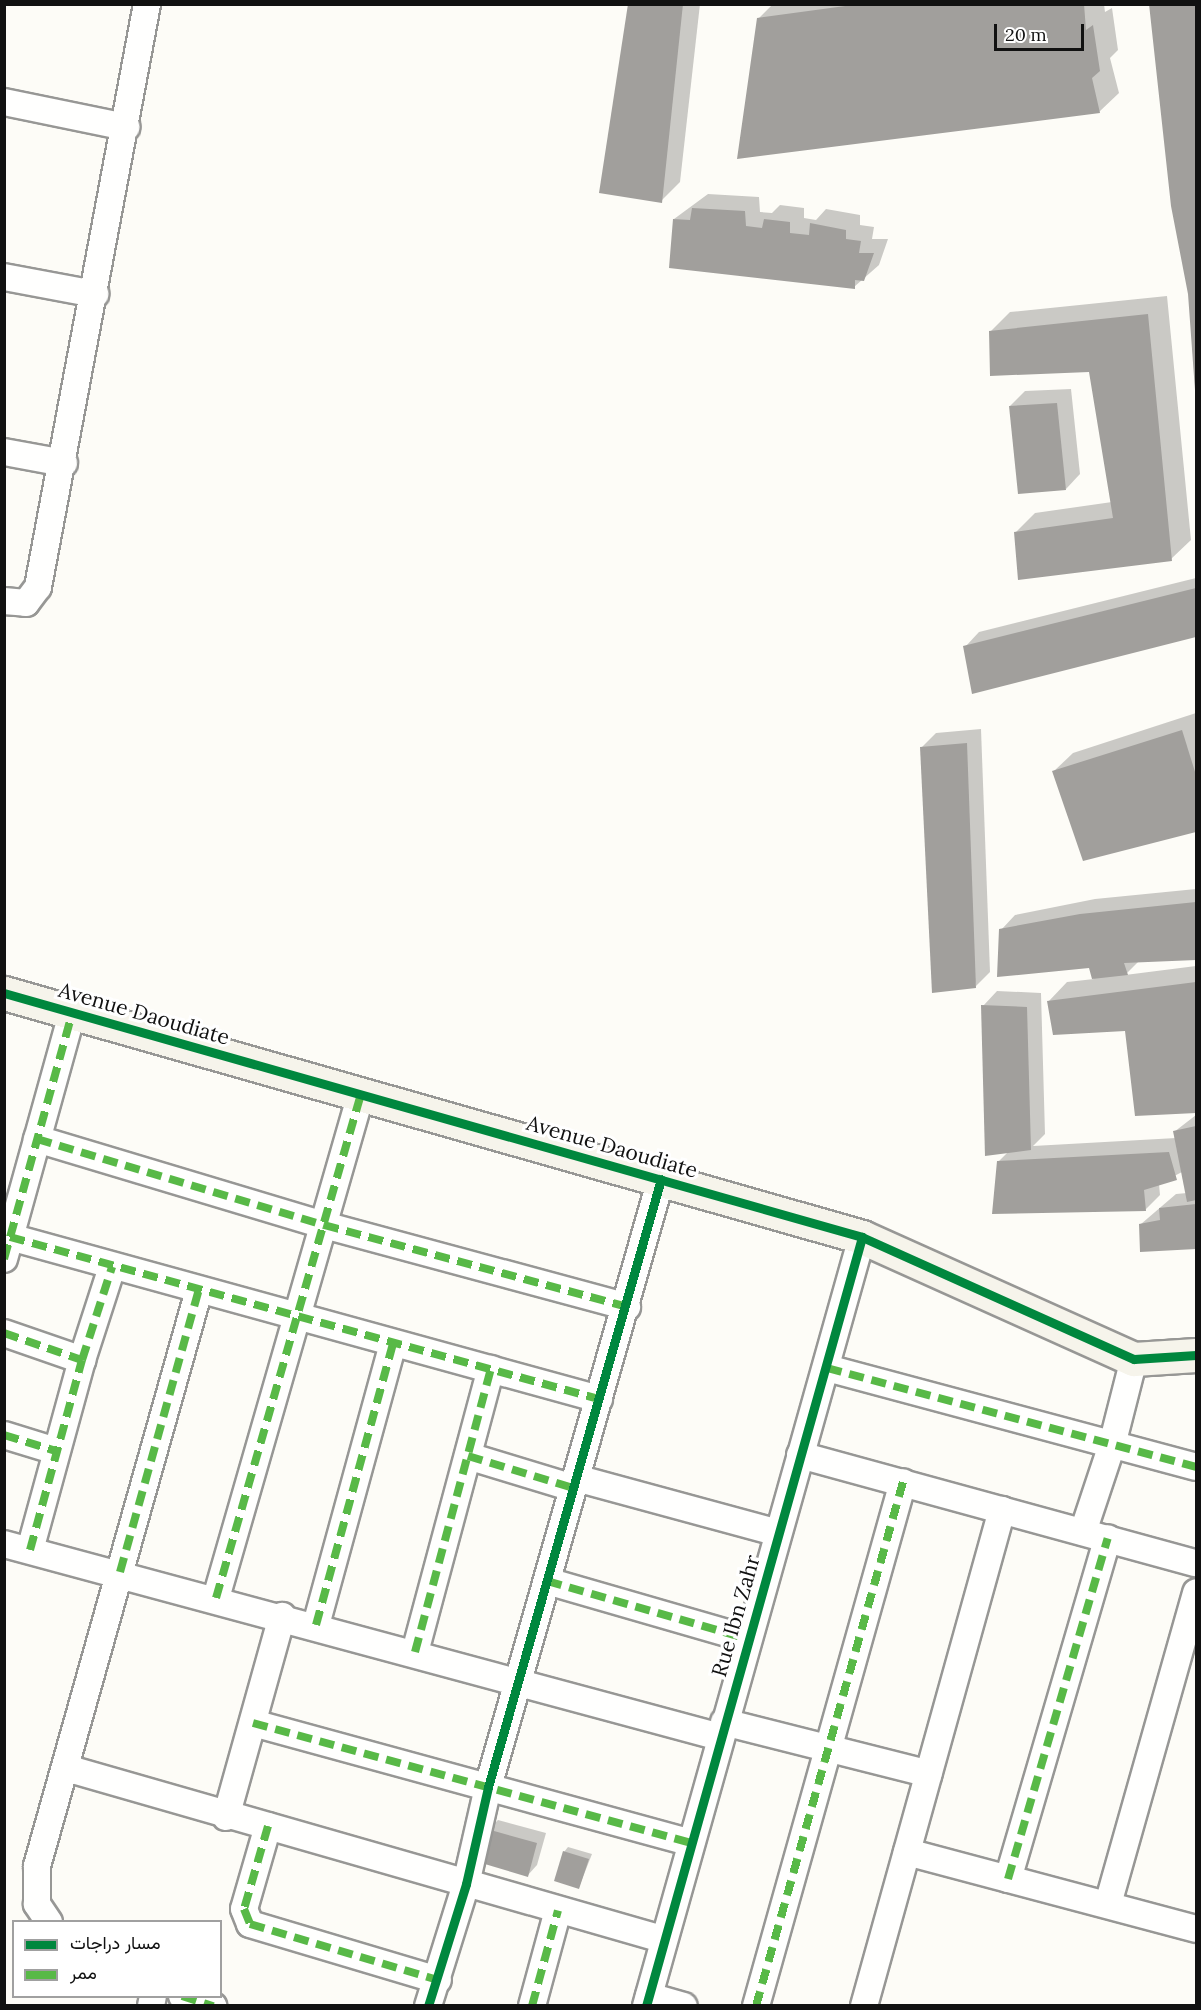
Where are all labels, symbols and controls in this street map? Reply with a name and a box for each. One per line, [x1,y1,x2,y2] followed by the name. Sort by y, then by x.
[997,12,1087,50] scale bar
[1005,23,1047,46] text: 20 m
[56,978,232,1050] street label: Avenue Daoudiate
[524,1111,700,1183] street label: Avenue Daoudiate
[707,1552,765,1680] street label: Rue Ibn Zahr
[12,1920,222,1998] legend
[70,1931,161,1954] text: مسار دراجات
[70,1961,97,1984] text: ممر

